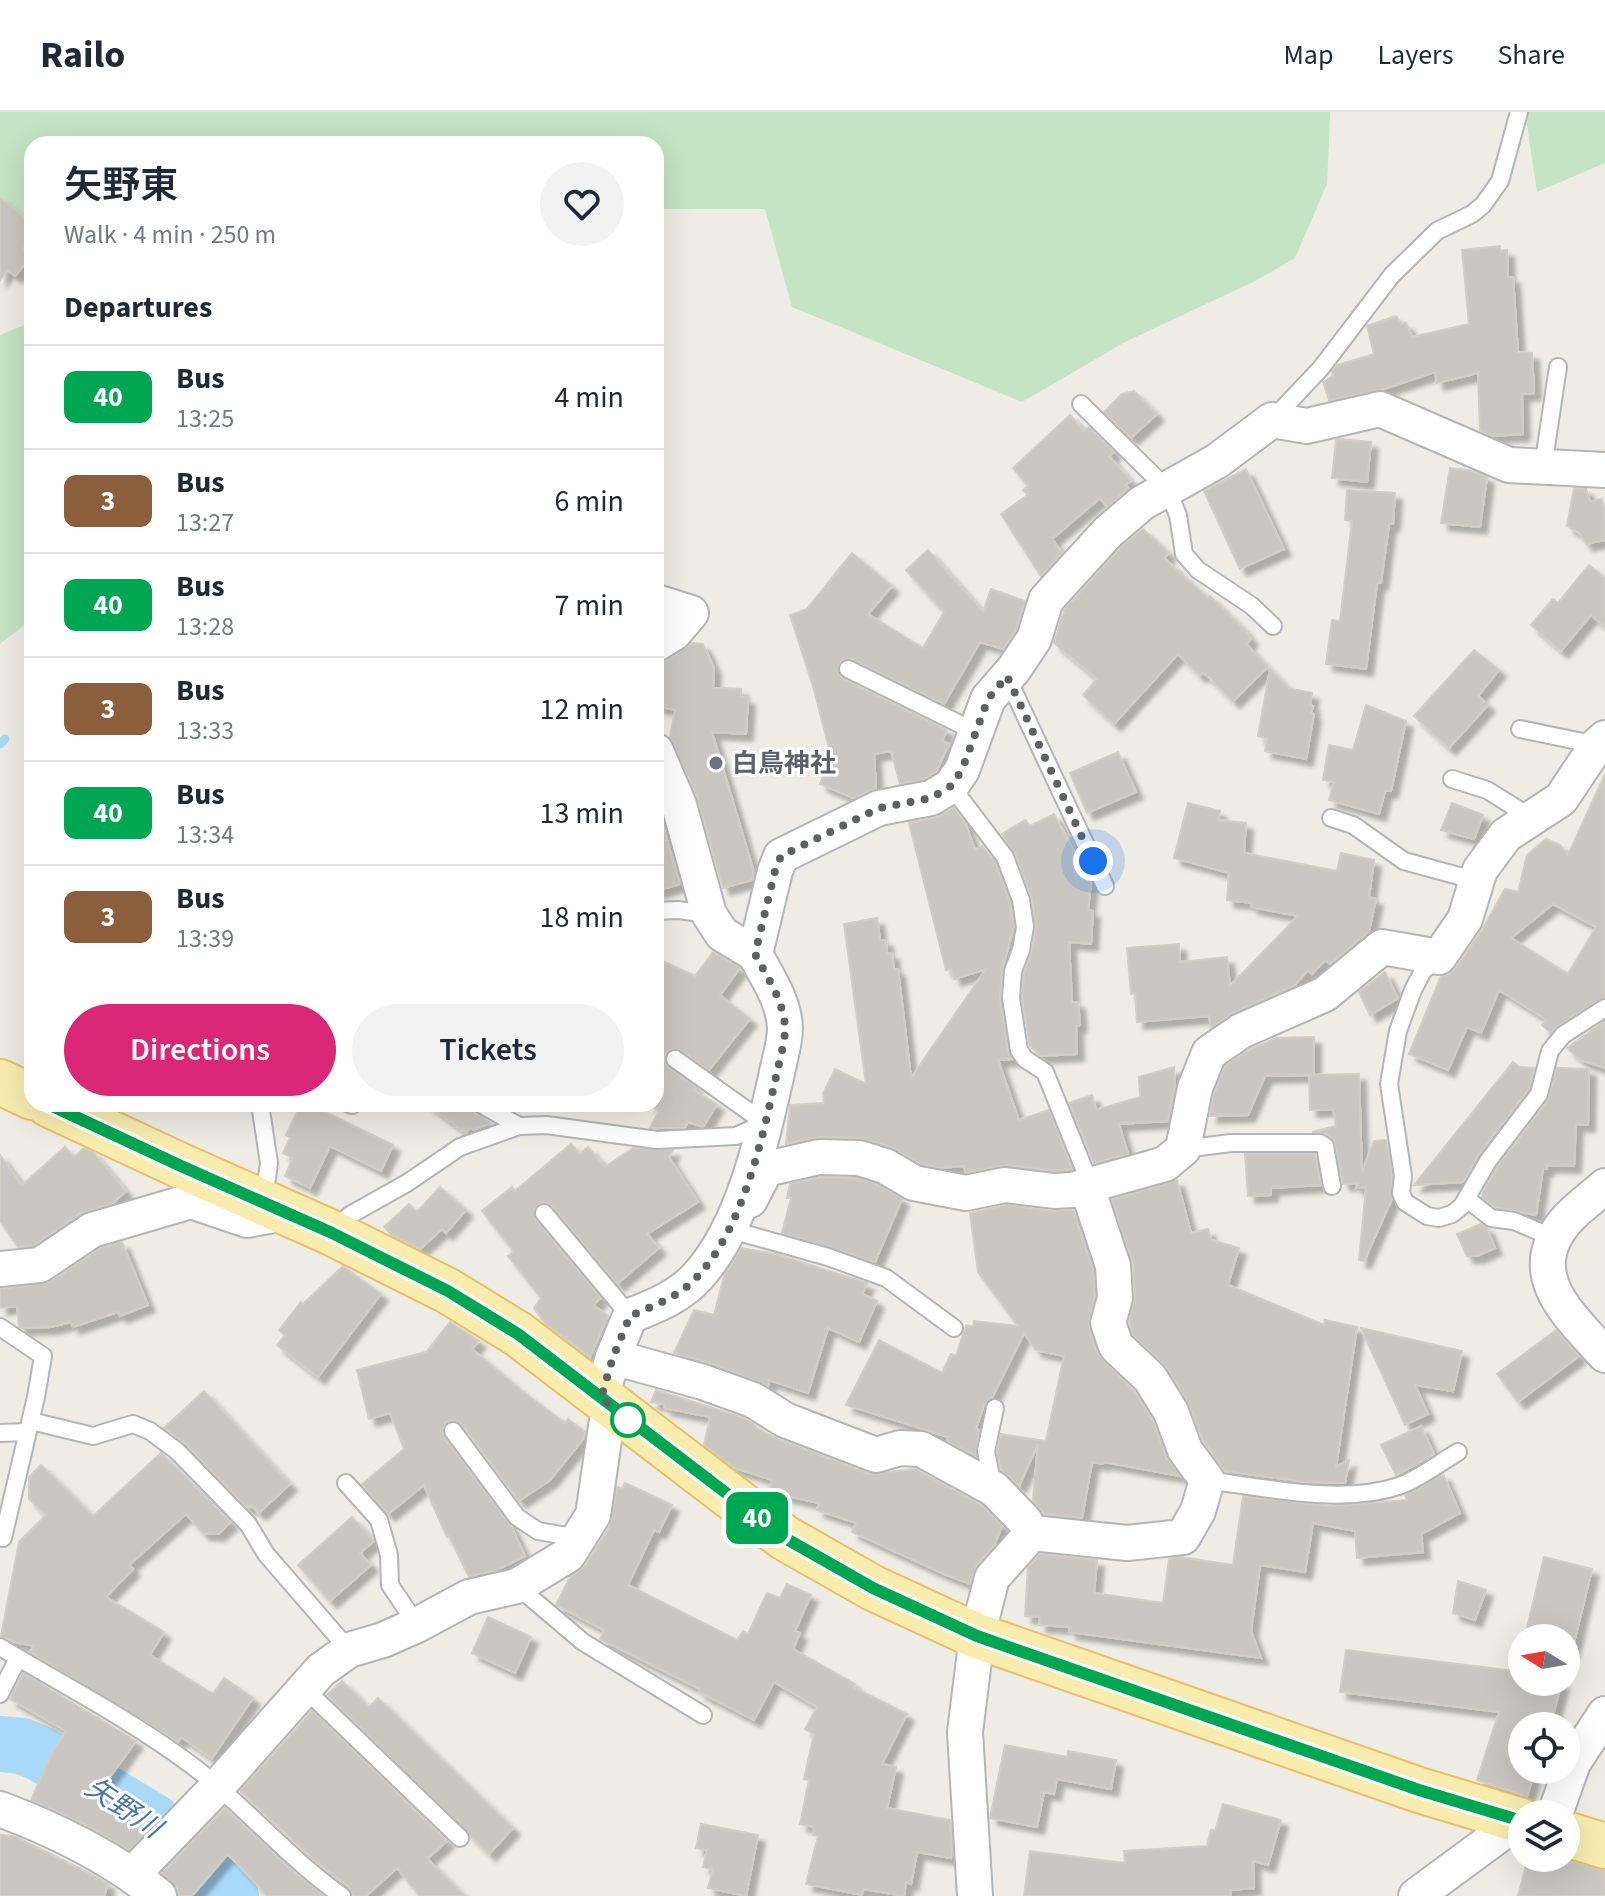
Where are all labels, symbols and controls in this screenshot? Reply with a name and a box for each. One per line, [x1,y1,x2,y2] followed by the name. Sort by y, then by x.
[40,28,125,82] text: Railo
[1283,35,1333,75] text: Map
[1377,35,1453,75] text: Layers
[1497,35,1565,75] text: Share
[64,159,178,213] text: 矢野東
[540,162,624,246] button: heart
[64,216,276,253] text: Walk · 4 min · 250 m
[64,286,212,329] text: Departures
[176,357,224,400] text: Bus
[554,376,624,419] text: 4 min
[93,377,123,417] text: 40
[176,400,234,437] text: 13:25
[176,461,224,504] text: Bus
[554,480,624,523] text: 6 min
[101,481,115,521] text: 3
[176,504,234,541] text: 13:27
[176,565,224,608] text: Bus
[554,584,624,627] text: 7 min
[93,585,123,625] text: 40
[176,608,234,645] text: 13:28
[176,669,224,712] text: Bus
[540,688,624,731] text: 12 min
[101,689,115,729] text: 3
[176,712,234,749] text: 13:33
[732,745,836,782] place label: 白鳥神社
[707,754,725,772] marker: 白鳥神社
[176,773,224,816] text: Bus
[540,792,624,835] text: 13 min
[93,793,123,833] text: 40
[176,816,234,853] text: 13:34
[1073,841,1113,881] your location
[176,877,224,920] text: Bus
[540,896,624,939] text: 18 min
[101,897,115,937] text: 3
[176,920,234,957] text: 13:39
[64,1004,336,1096] button: Directions
[352,1004,624,1096] button: Tickets
[611,1403,645,1437] unlabelled marker
[721,1492,793,1544] line badge: 40
[742,1498,772,1538] text: 40
[1508,1624,1580,1696] north arrow
[1508,1624,1580,1872] map controls
[1508,1712,1580,1784] button: locate
[77,1768,172,1850] water label: 矢野川
[1508,1800,1580,1872] button: layers

